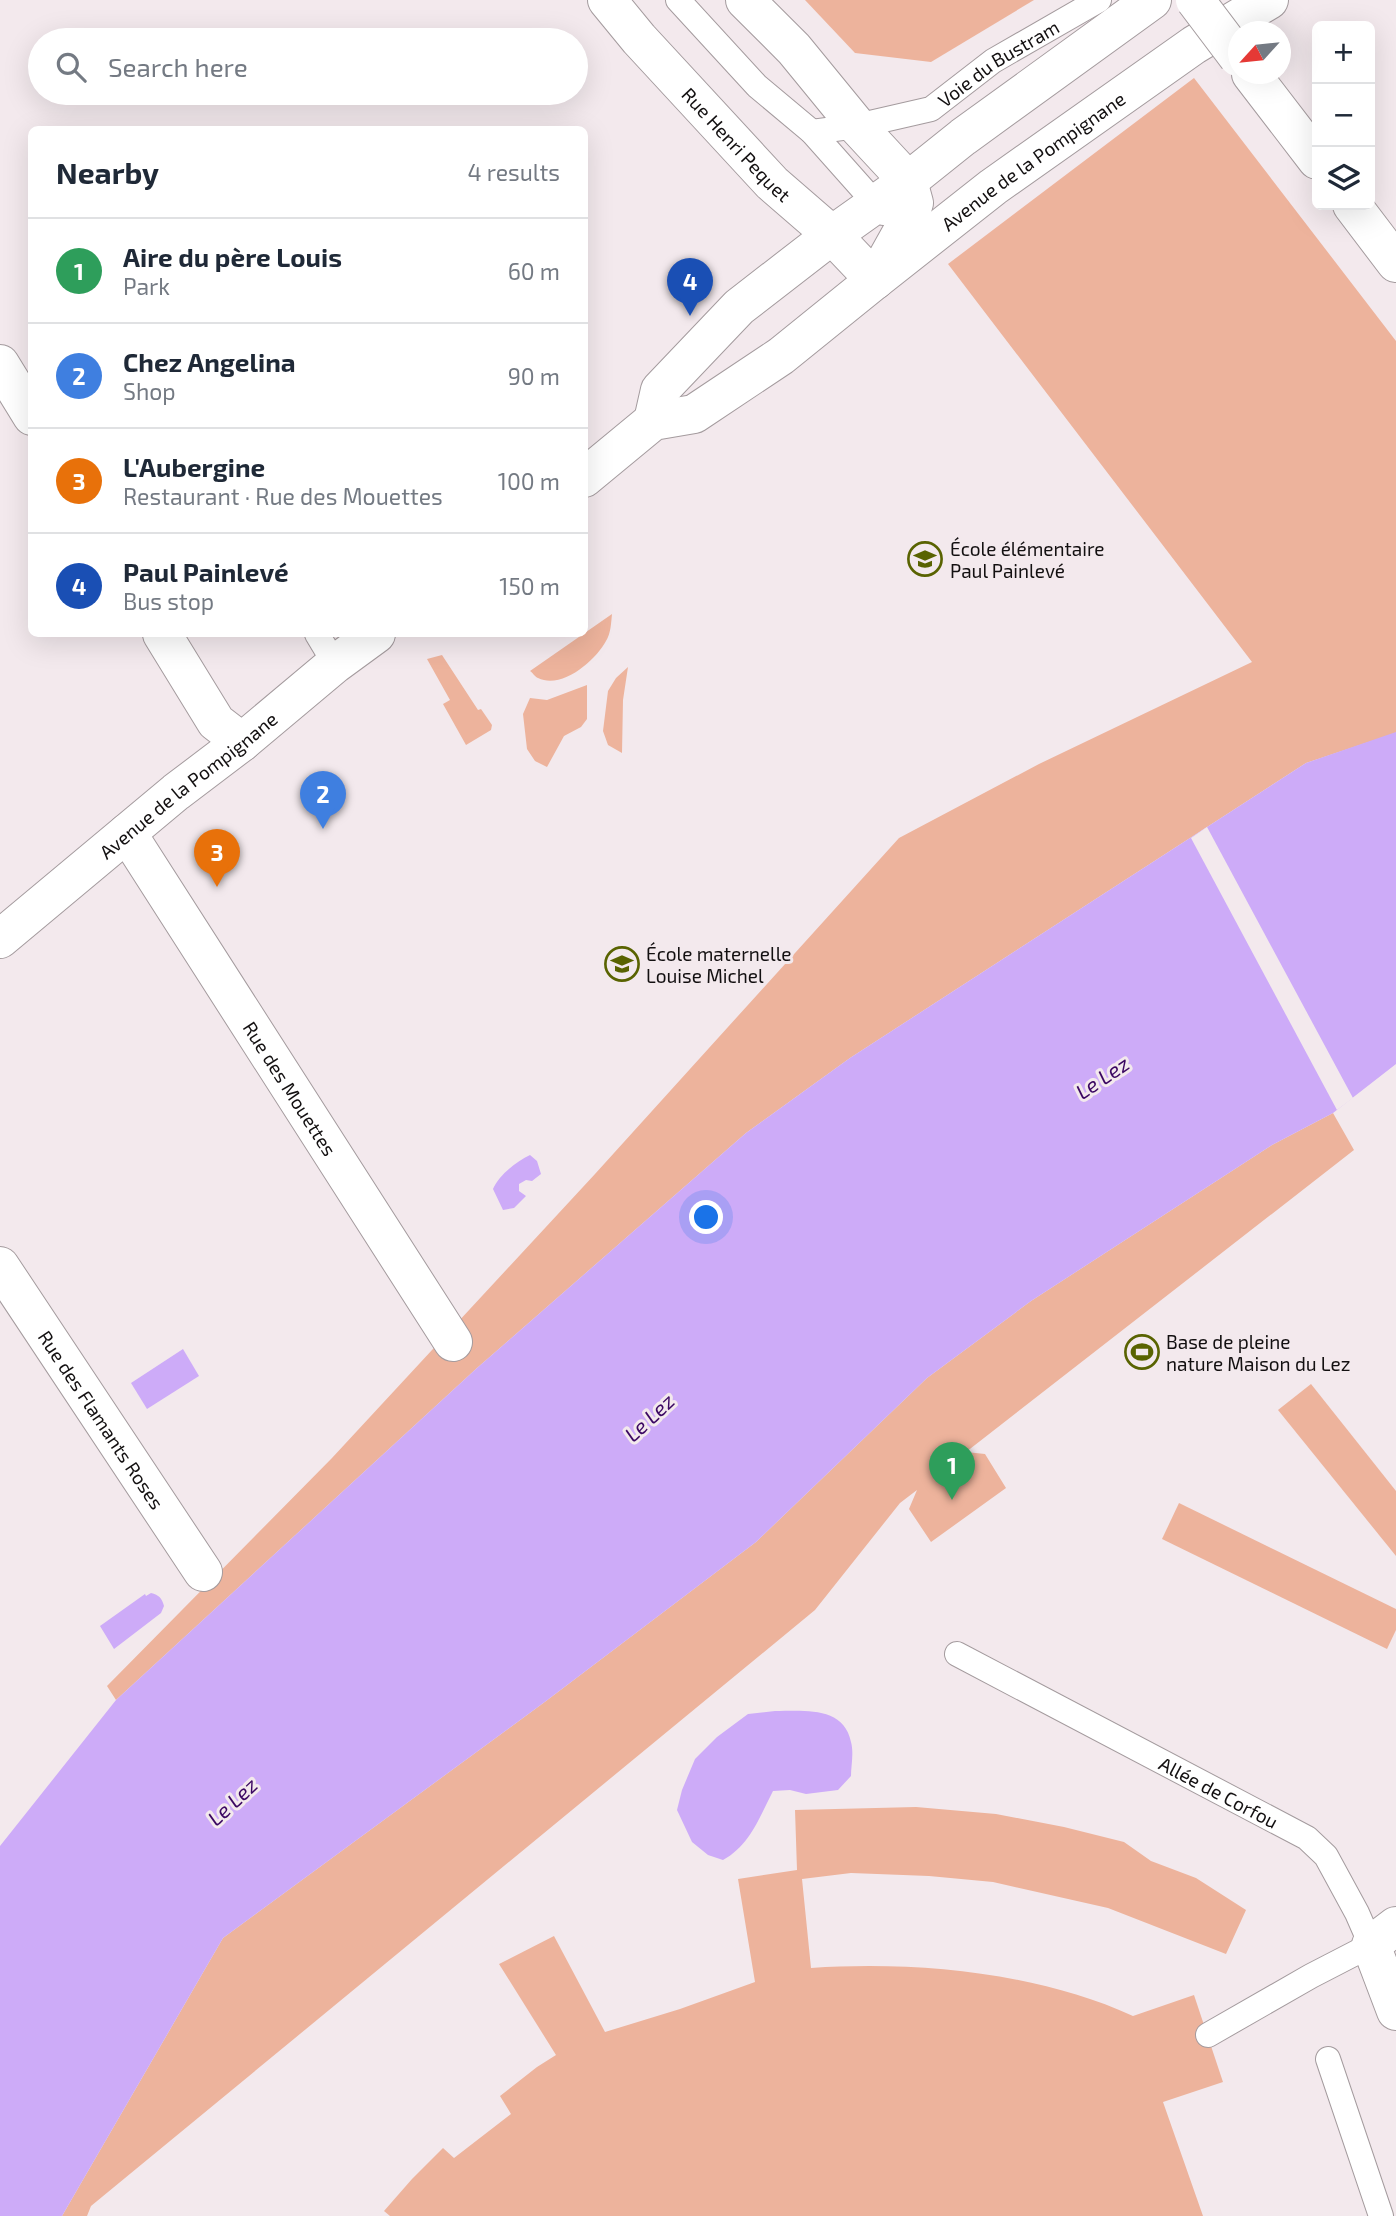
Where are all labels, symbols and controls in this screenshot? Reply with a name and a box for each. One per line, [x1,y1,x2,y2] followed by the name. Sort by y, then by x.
[933,14,1063,111] street label: Voie du Bustram
[1228,21,1291,84] north arrow
[1312,21,1375,210] map controls
[1312,21,1375,84] button: +
[28,28,588,105] search box
[52,48,90,86] icon: search
[108,51,248,82] text: Search here
[678,82,796,206] street label: Rue Henri Pequet
[1312,84,1375,147] button: −
[936,86,1129,235] street label: Avenue de la Pompignane
[1312,147,1375,210] button: layers
[56,154,159,190] text: Nearby
[468,158,560,186] text: 4 results
[123,241,342,272] text: Aire du père Louis
[74,257,84,285] text: 1
[508,257,560,285] text: 60 m
[667,258,713,316] pin: 4
[123,272,170,300] text: Park
[123,346,296,377] text: Chez Angelina
[72,362,86,390] text: 2
[508,362,560,390] text: 90 m
[123,377,176,405] text: Shop
[123,451,265,482] text: L'Aubergine
[72,467,86,495] text: 3
[498,467,560,495] text: 100 m
[123,482,443,510] text: Restaurant · Rue des Mouettes
[950,537,1105,582] place label: École élémentaire Paul Painlevé
[906,540,944,578] school or university icon: École élémentaire Paul Painlevé
[123,556,289,587] text: Paul Painlevé
[72,572,86,600] text: 4
[499,572,560,600] text: 150 m
[123,587,214,615] text: Bus stop
[94,706,281,863] street label: Avenue de la Pompignane
[300,771,346,829] pin: 2
[194,829,240,887] pin: 3
[646,942,792,987] place label: École maternelle Louise Michel
[603,945,641,983] school or university icon: École maternelle Louise Michel
[239,1017,342,1160] street label: Rue des Mouettes
[1071,1050,1134,1104] water label: Le Lez
[689,1200,723,1234] your location
[34,1326,169,1513] street label: Rue des Flamants Roses
[1166,1330,1350,1375] place label: Base de pleine nature Maison du Lez
[1123,1333,1161,1371] sports icon: Base de pleine nature Maison du Lez
[619,1387,679,1446] water label: Le Lez
[929,1442,975,1500] pin: 1
[1156,1751,1282,1832] street label: Allée de Corfou
[202,1771,262,1830] water label: Le Lez

